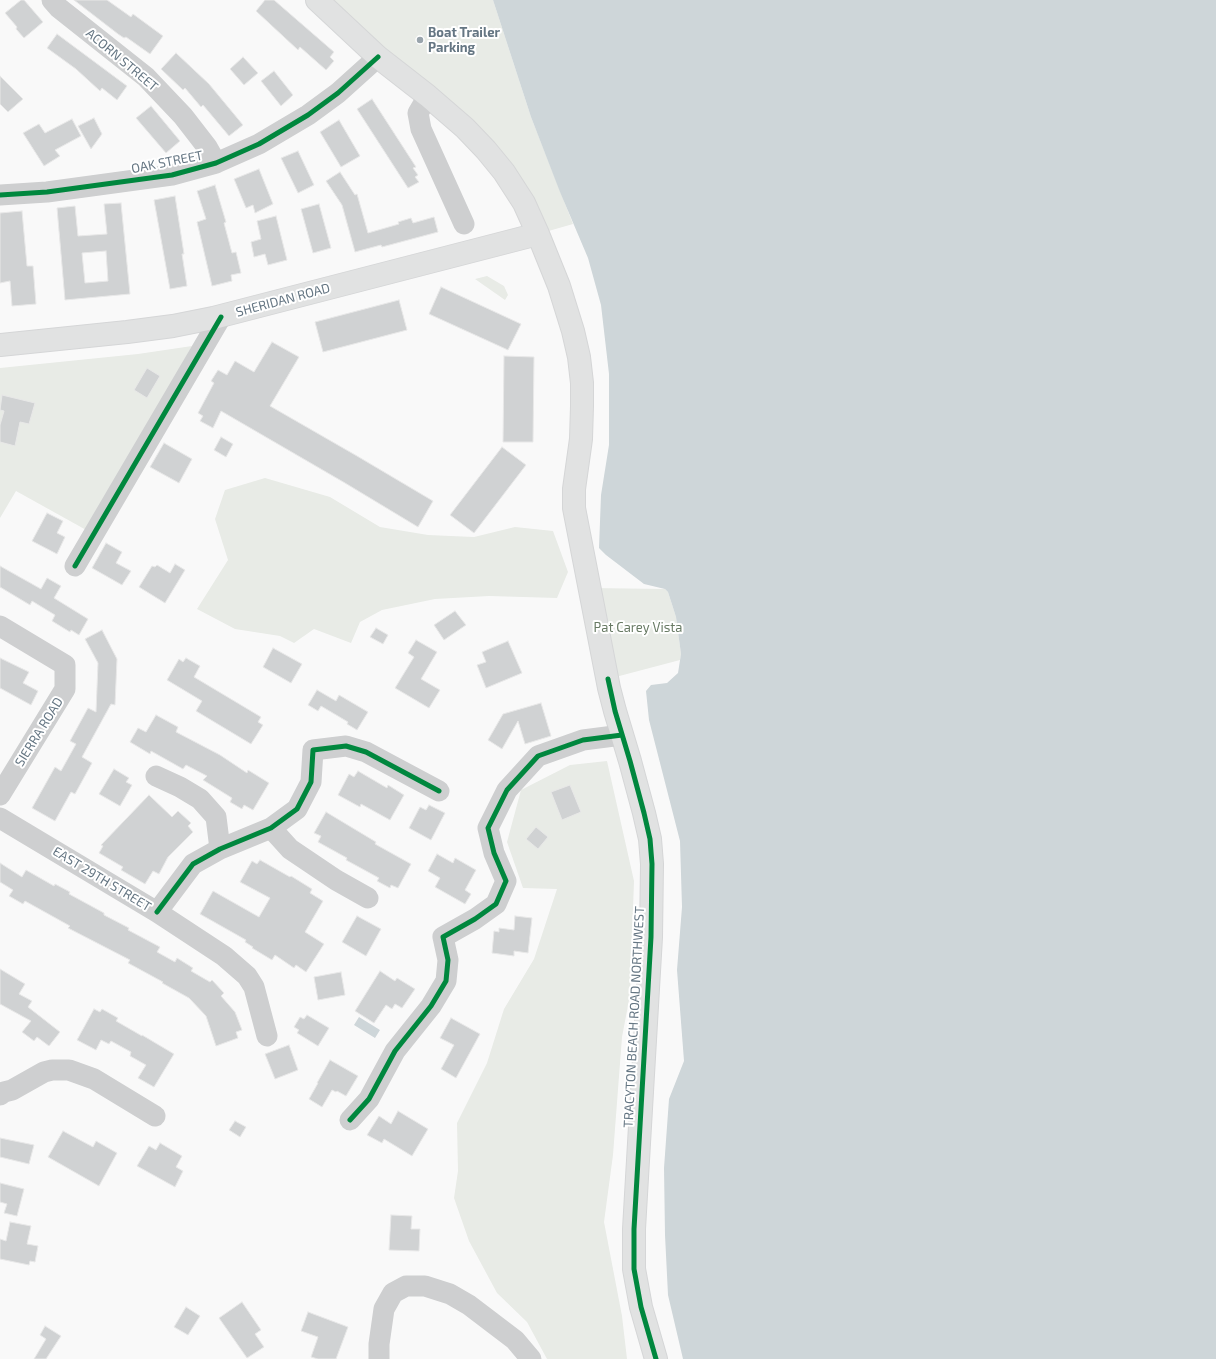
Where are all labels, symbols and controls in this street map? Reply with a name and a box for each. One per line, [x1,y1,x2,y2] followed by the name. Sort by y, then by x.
[83,25,161,95] street label: ACORN STREET
[428,25,500,56] place label: Boat Trailer Parking
[415,35,425,45] marker: Boat Trailer Parking
[130,147,204,177] street label: OAK STREET
[234,280,332,320] street label: SHERIDAN ROAD
[594,620,682,636] park label: Pat Carey Vista
[12,695,66,769] street label: SIERRA ROAD
[50,843,154,915] street label: EAST 29TH STREET
[620,906,648,1128] street label: TRACYTON BEACH ROAD NORTHWEST

